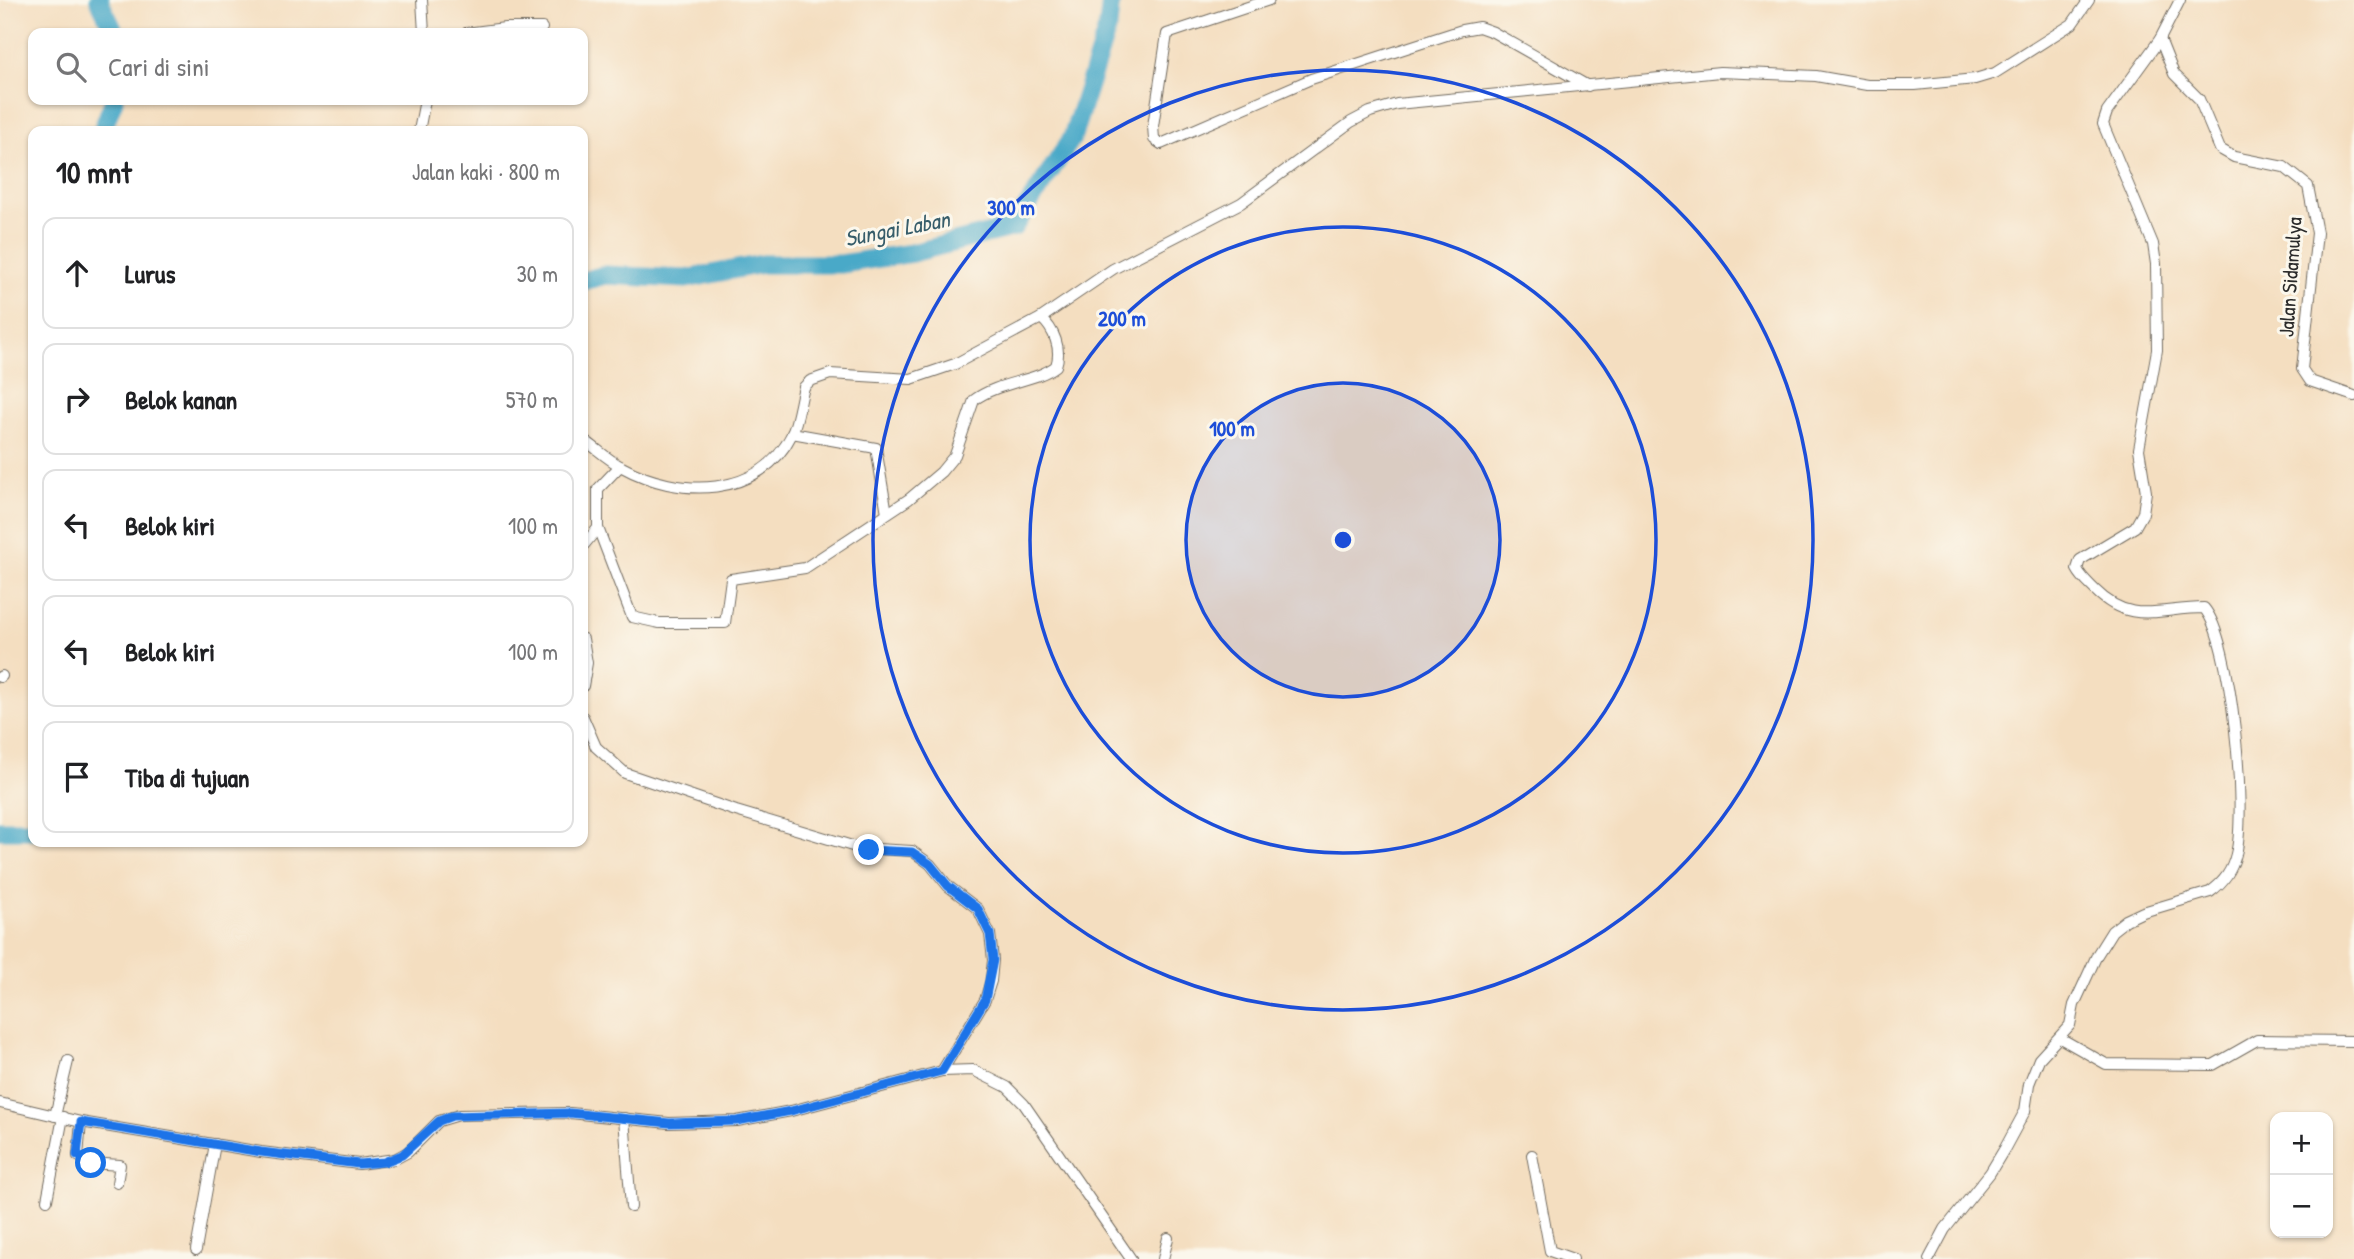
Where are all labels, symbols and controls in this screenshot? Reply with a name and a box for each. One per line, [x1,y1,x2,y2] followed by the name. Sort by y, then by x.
[28,28,588,105] search box
[52,48,90,86] icon: search
[108,49,210,84] text: Cari di sini
[56,152,132,192] text: 10 mnt
[412,156,560,187] text: Jalan kaki · 800 m
[987,193,1035,222] text: 300 m
[842,202,954,254] water label: Sungai Laban
[2271,216,2309,338] street label: Jalan Sidamulya
[58,254,96,292] icon: ahead
[125,256,176,291] text: Lurus
[516,258,558,289] text: 30 m
[1098,304,1146,333] text: 200 m
[58,380,96,418] icon: right
[125,382,237,417] text: Belok kanan
[506,384,558,415] text: 570 m
[1209,414,1255,443] text: 100 m
[58,506,96,544] icon: left
[125,508,215,543] text: Belok kiri
[508,510,558,541] text: 100 m
[1331,528,1355,552] centre of rings
[58,632,96,670] icon: left
[125,634,215,669] text: Belok kiri
[508,636,558,667] text: 100 m
[58,758,96,796] icon: arrive
[125,760,250,795] text: Tiba di tujuan
[853,834,884,865] route end
[2270,1112,2333,1238] map controls
[2270,1112,2333,1175] button: +
[75,1147,106,1178] route start
[2270,1175,2333,1238] button: −

